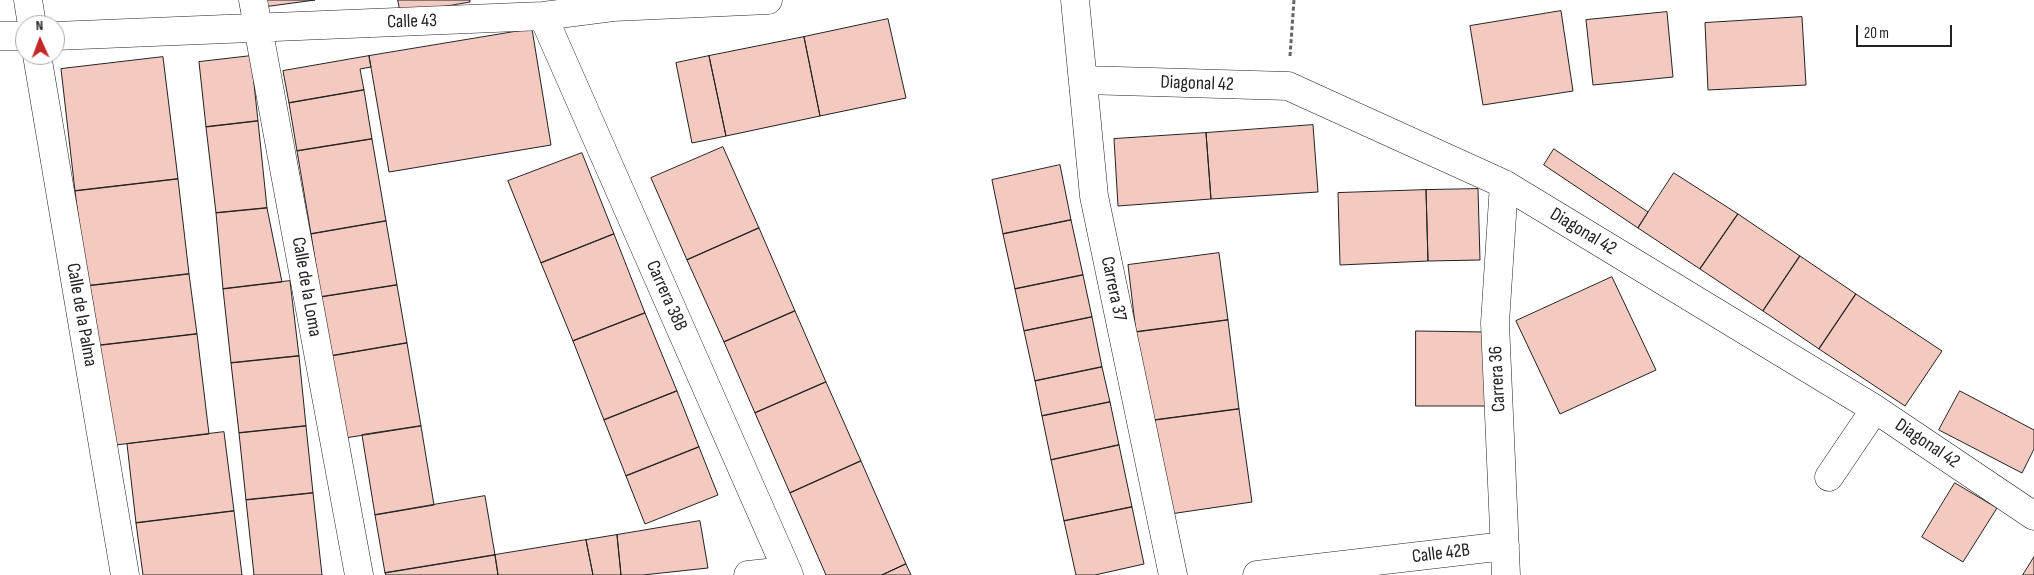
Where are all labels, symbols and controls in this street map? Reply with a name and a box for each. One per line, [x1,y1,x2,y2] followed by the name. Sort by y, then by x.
[387,10,437,34] street label: Calle 43
[15,15,65,65] north arrow
[1859,15,1955,47] scale bar
[35,17,44,34] text: N
[1864,24,1889,43] text: 20 m
[1160,71,1234,97] street label: Diagonal 42
[1546,203,1620,261] street label: Diagonal 42
[286,235,326,339] street label: Calle de la Loma
[1095,255,1131,323] street label: Carrera 37
[640,257,692,335] street label: Carrera 38B
[61,262,101,368] street label: Calle de la Palma
[1485,345,1511,413] street label: Carrera 36
[1890,414,1964,474] street label: Diagonal 42
[1411,539,1471,569] street label: Calle 42B

